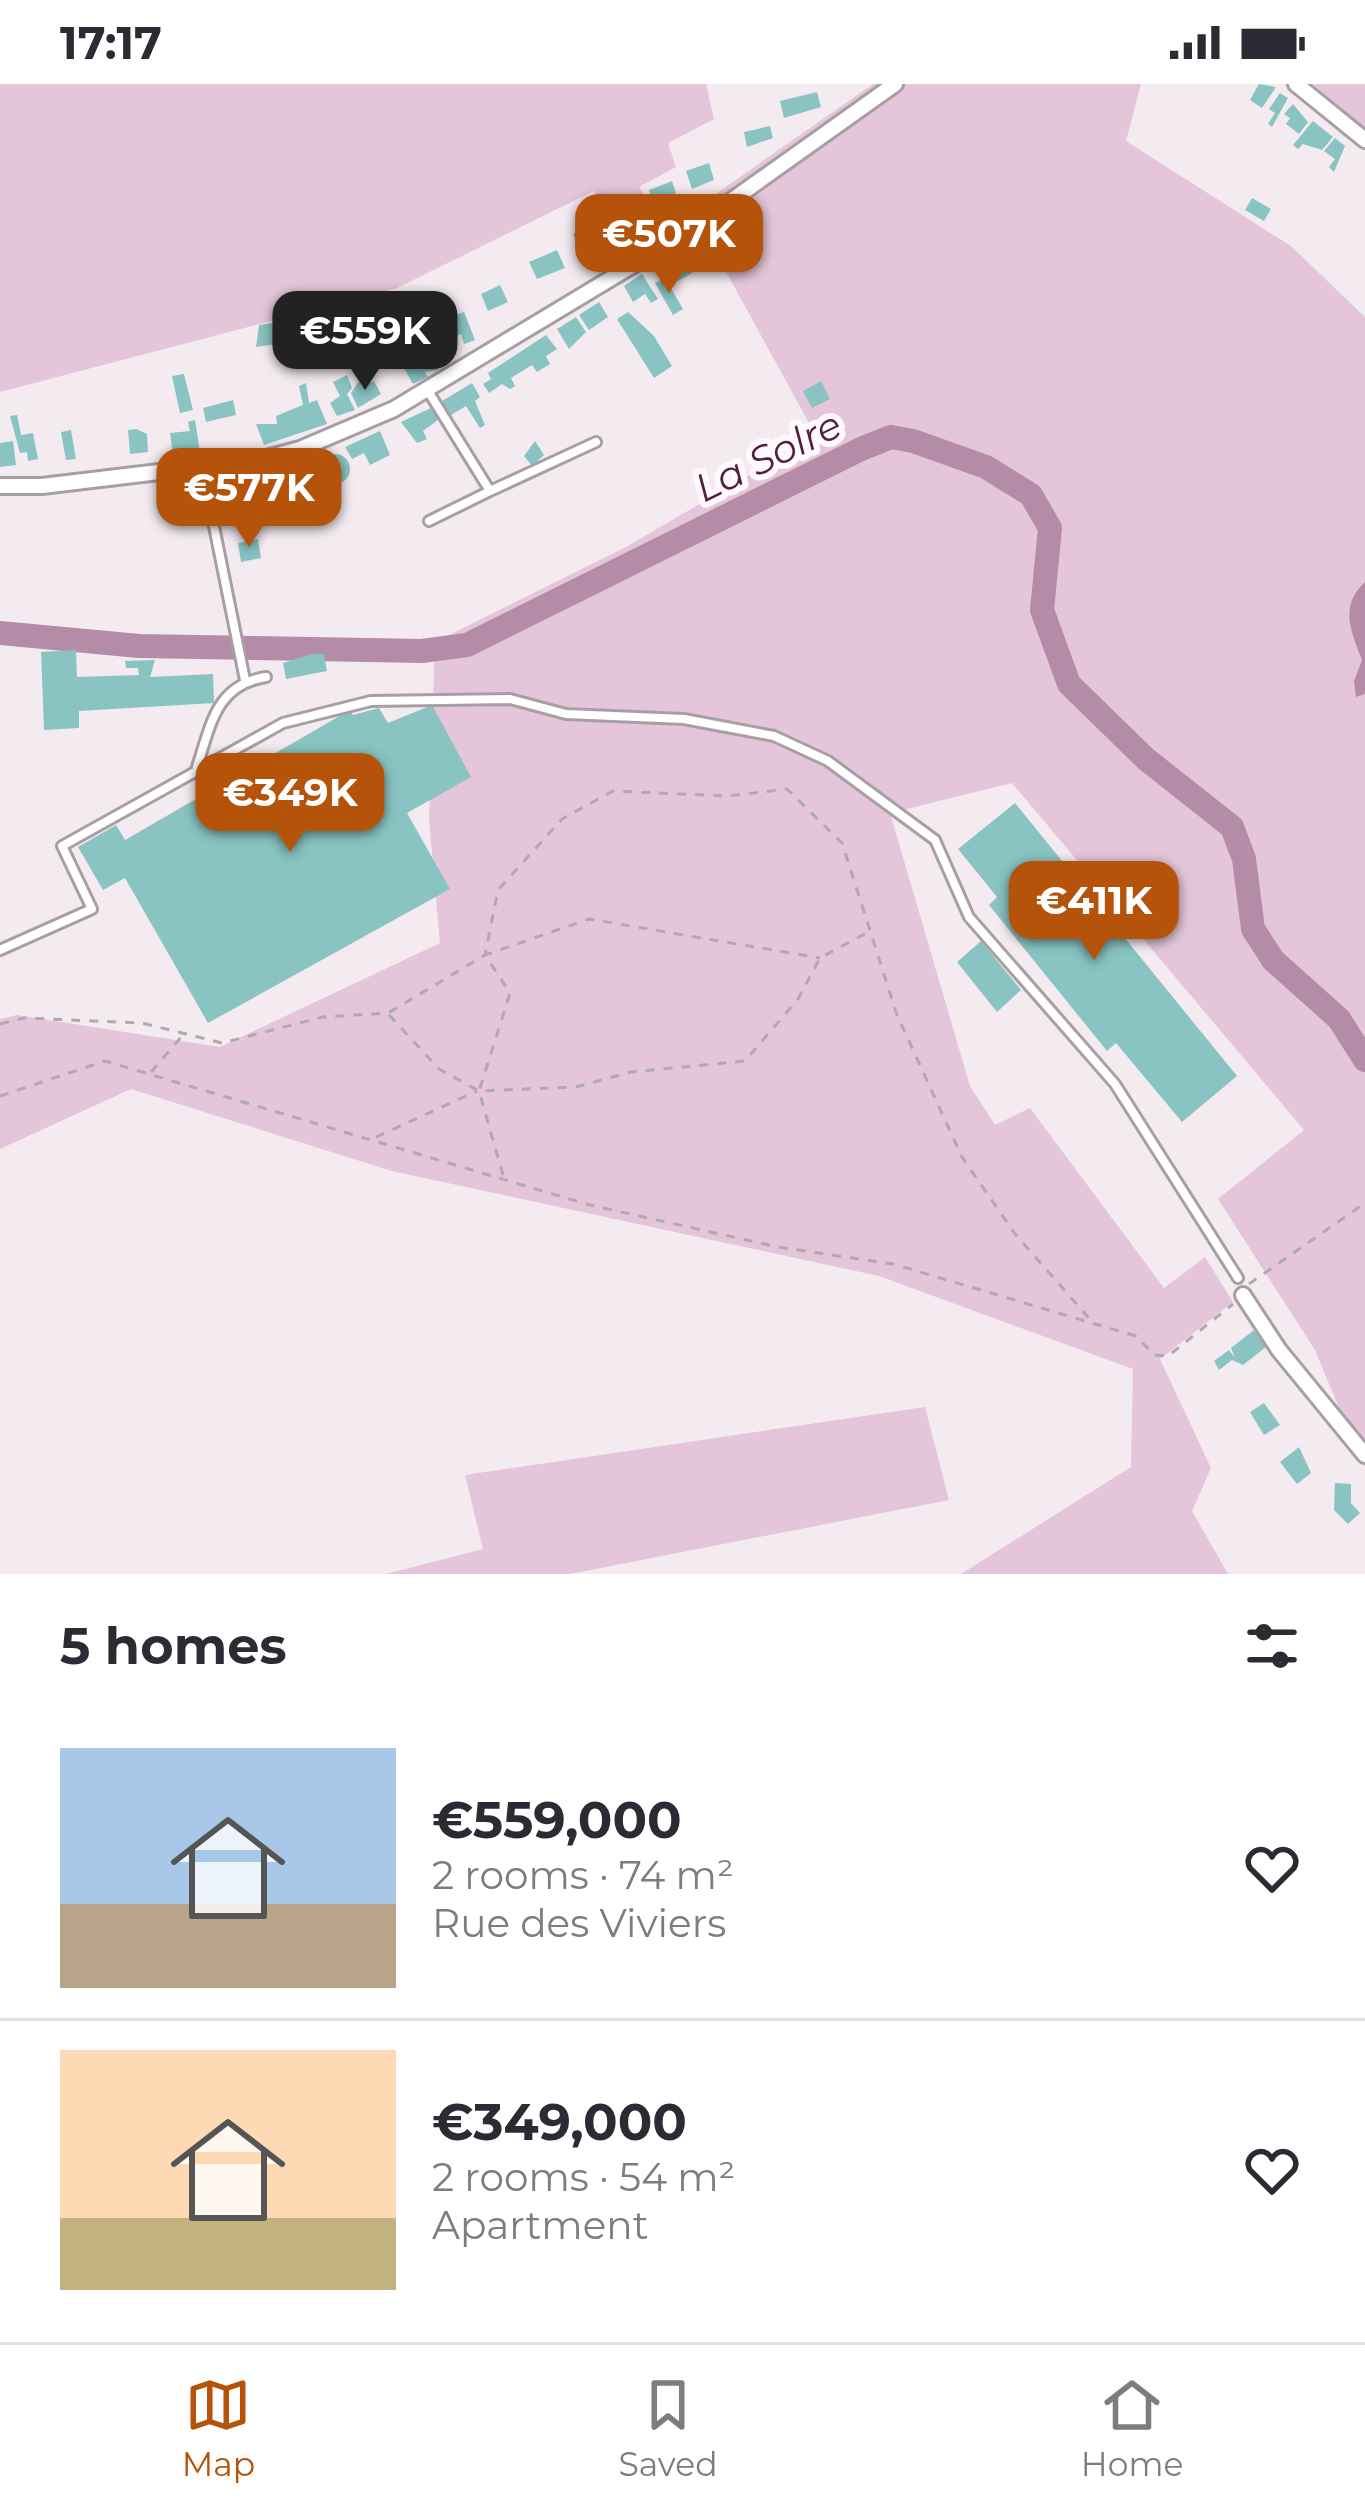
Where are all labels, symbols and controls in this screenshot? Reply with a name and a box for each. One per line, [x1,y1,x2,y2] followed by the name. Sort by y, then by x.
[60,15,162,70] text: 17:17
[585,194,753,296] pin: €507K
[602,209,736,257] text: €507K
[281,291,449,393] pin: €559K
[299,306,431,354] text: €559K
[687,400,849,512] water label: La Solre
[165,448,333,550] pin: €577K
[183,463,315,511] text: €577K
[206,753,374,855] pin: €349K
[222,768,358,816] text: €349K
[1010,861,1178,963] pin: €411K
[1036,876,1152,924] text: €411K
[1239,1613,1305,1679] icon: filters
[60,1615,287,1677] text: 5 homes
[432,1789,682,1851] text: €559,000
[156,1796,300,1940] icon: home
[1239,1835,1305,1901] icon: heart
[432,1851,734,1899] text: 2 rooms · 74 m²
[432,1899,726,1947] text: Rue des Viviers
[432,2091,687,2153] text: €349,000
[156,2098,300,2242] icon: home
[1239,2137,1305,2203] icon: heart
[432,2153,735,2201] text: 2 rooms · 54 m²
[432,2201,648,2249] text: Apartment
[182,2372,255,2484] tab: Map
[618,2372,718,2484] tab: Saved
[1081,2372,1183,2484] tab: Home

